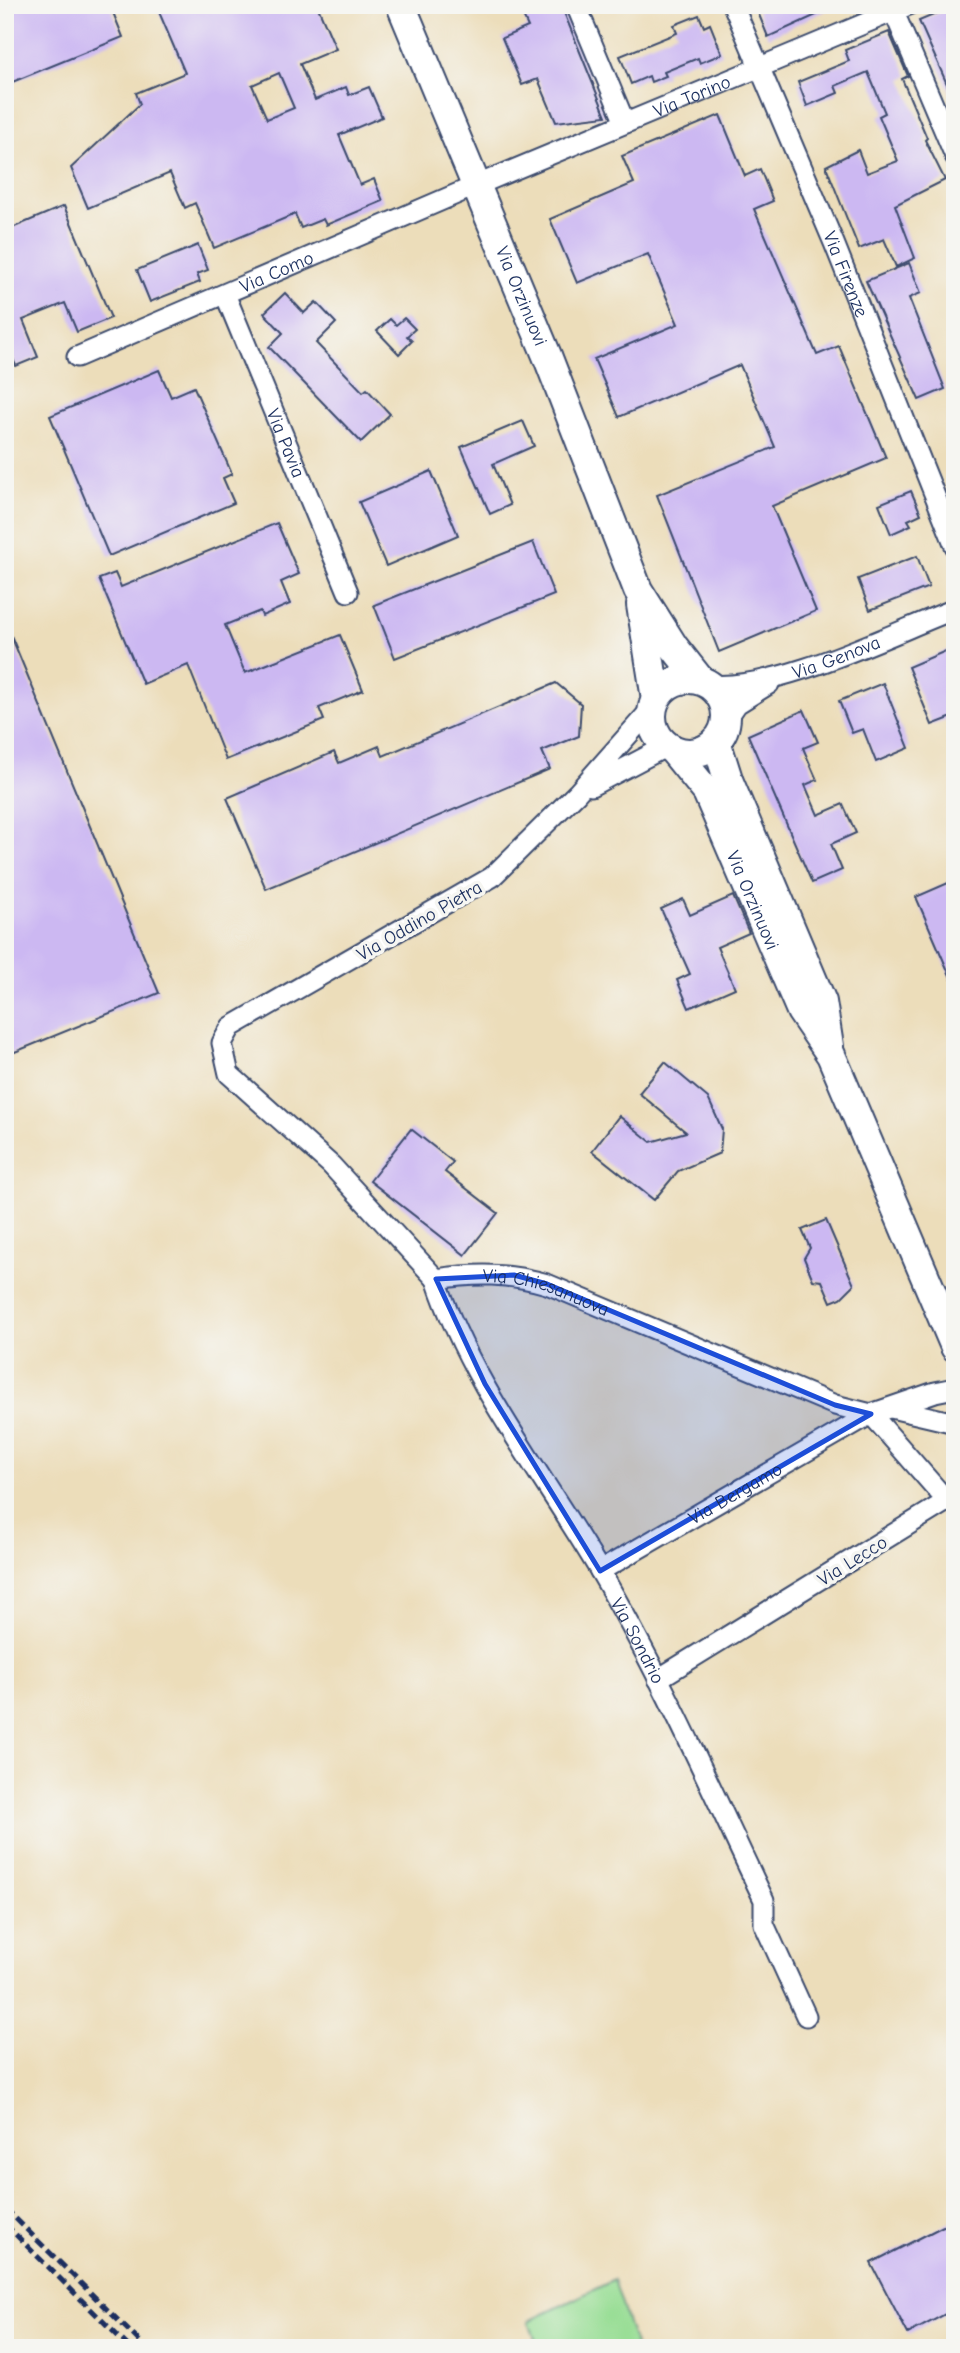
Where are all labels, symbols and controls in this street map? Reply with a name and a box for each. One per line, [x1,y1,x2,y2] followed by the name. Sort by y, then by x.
[650,71,734,122] street label: Via Torino
[818,228,872,321] street label: Via Firenze
[491,243,552,349] street label: Via Orzinuovi
[237,247,317,298] street label: Via Como
[262,406,309,481] street label: Via Pavia
[790,631,883,684] street label: Via Genova
[722,848,783,953] street label: Via Orzinuovi
[353,876,486,966] street label: Via Oddino Pietra
[483,1265,612,1321] street label: Via Chiesanuova
[685,1458,786,1529] street label: Via Bergamo
[814,1531,891,1591] street label: Via Lecco
[606,1594,669,1687] street label: Via Sondrio

